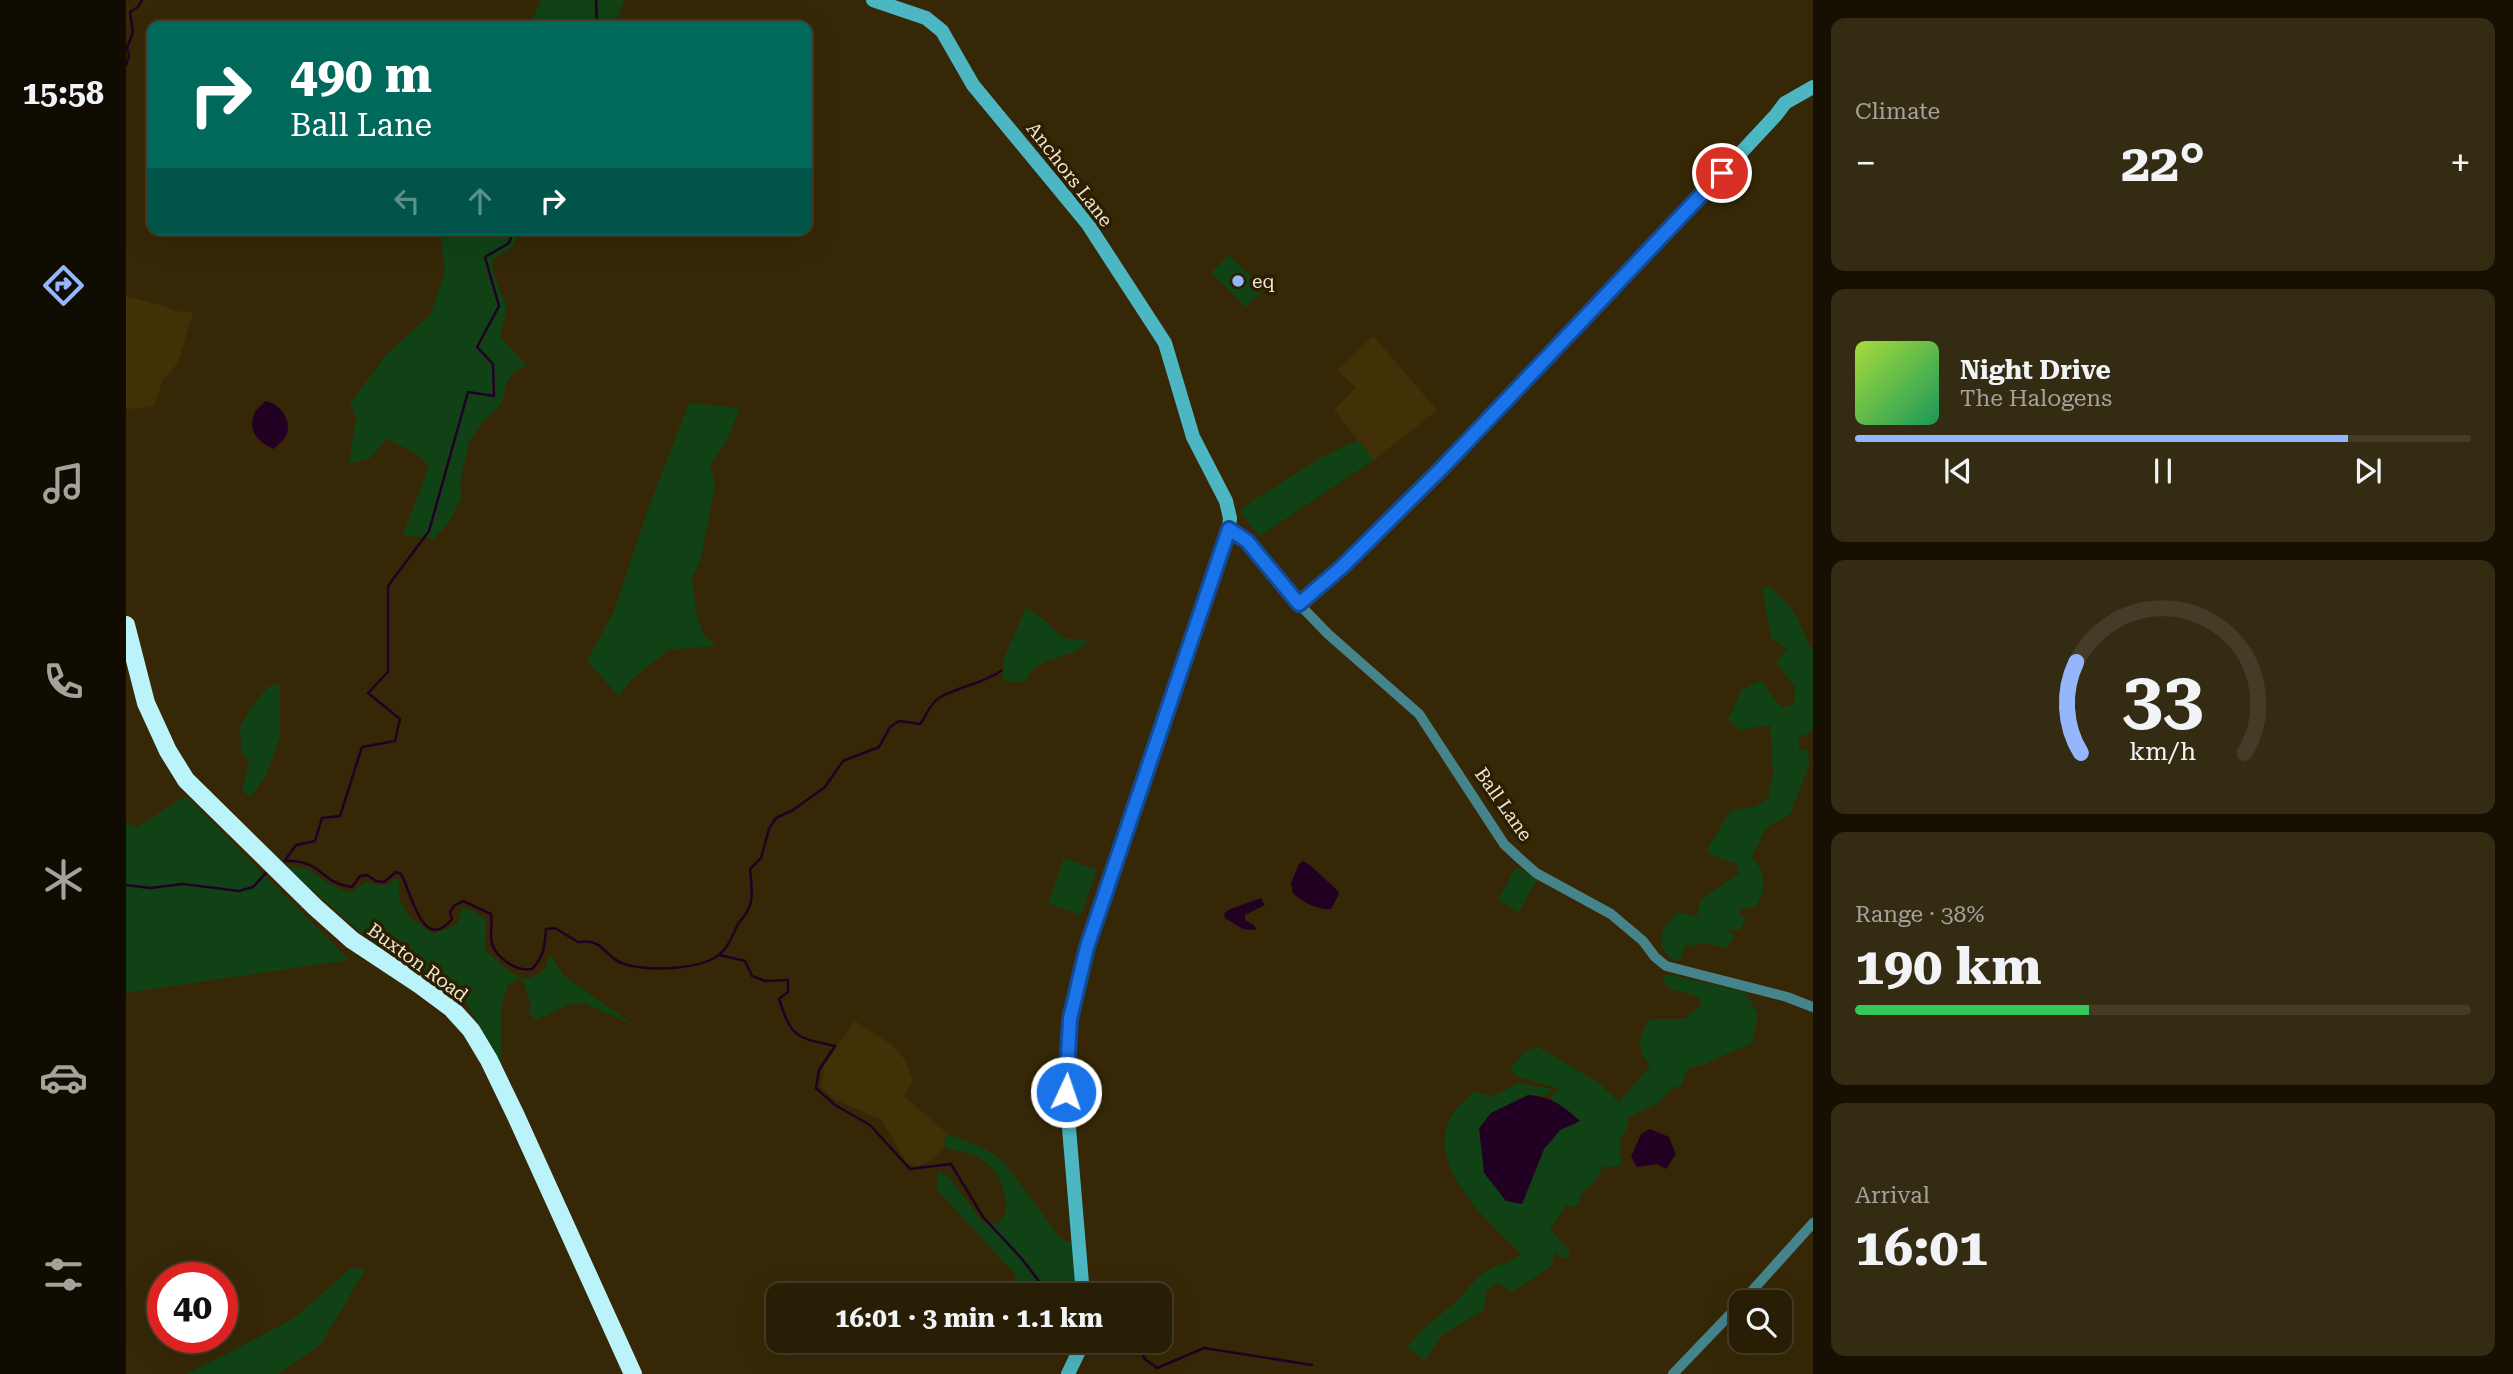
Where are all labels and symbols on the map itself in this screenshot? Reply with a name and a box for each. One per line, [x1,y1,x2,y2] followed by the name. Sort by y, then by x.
[1022,117,1118,231] street label: Anchors Lane
[1692,143,1752,203] pin
[1252,270,1275,293] place label: eq
[1230,273,1246,289] marker: eq
[1470,763,1537,845] street label: Ball Lane
[363,918,472,1006] street label: Buxton Road
[1029,1055,1103,1129] position arrow
[147,1262,238,1353] speed limit sign: 40

